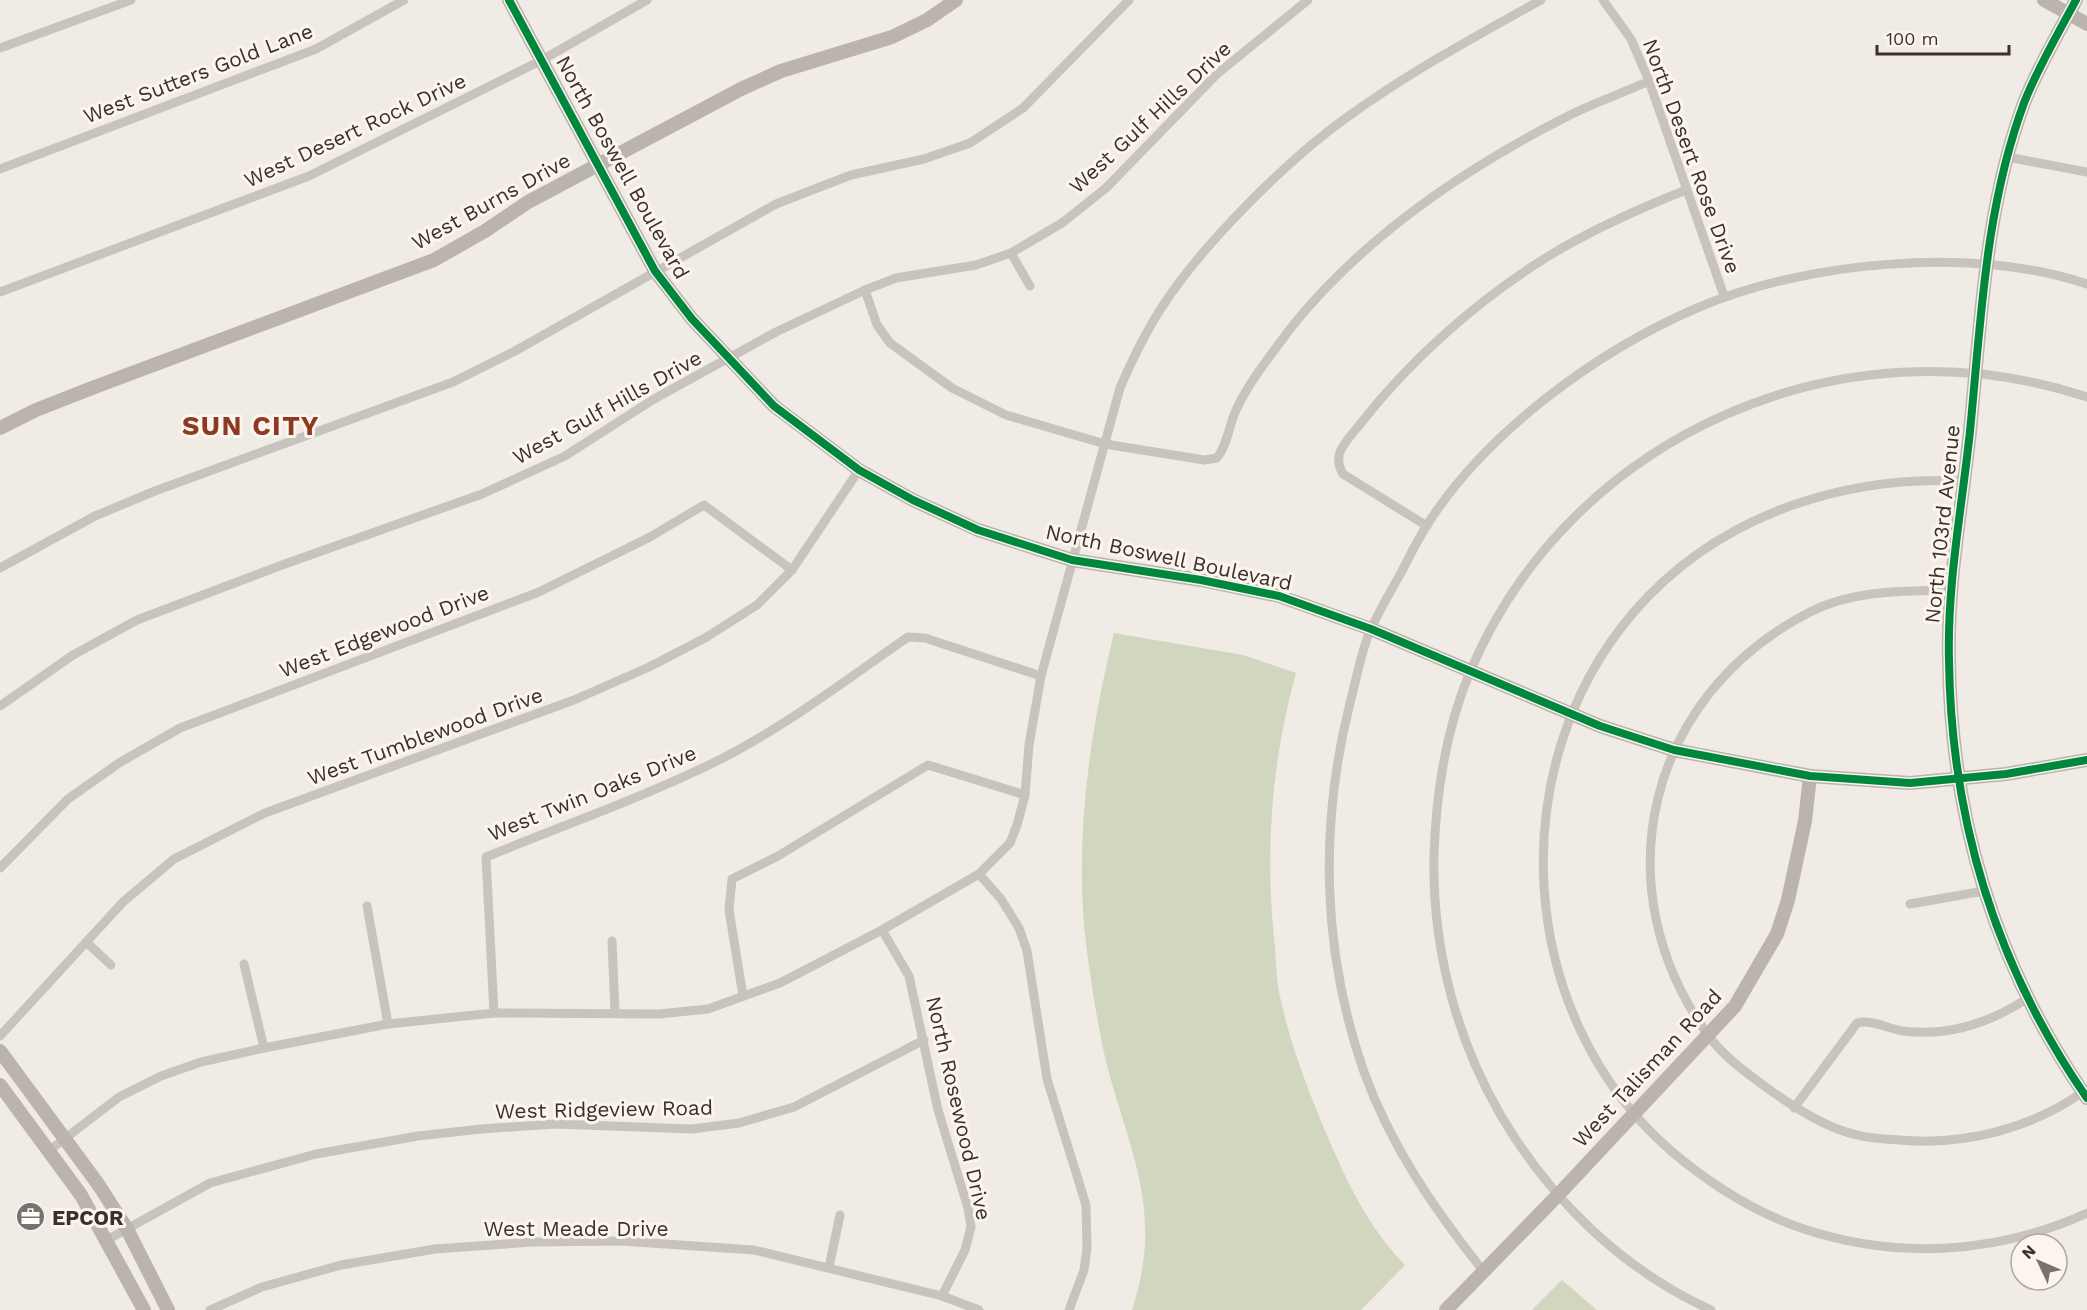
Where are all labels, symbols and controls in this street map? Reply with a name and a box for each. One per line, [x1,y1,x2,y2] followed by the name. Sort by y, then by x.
[80,18,316,128] street label: West Sutters Gold Lane
[1877,18,2009,56] scale bar
[1886,28,1939,49] text: 100 m
[1638,35,1746,277] street label: North Desert Rose Drive
[1064,36,1236,198] street label: West Gulf Hills Drive
[551,51,695,283] street label: North Boswell Boulevard
[240,68,470,192] street label: West Desert Rock Drive
[407,147,575,255] street label: West Burns Drive
[508,345,706,469] street label: West Gulf Hills Drive
[182,410,320,442] district label: SUN CITY
[1919,424,1965,624] street label: North 103rd Avenue
[1043,519,1295,595] street label: North Boswell Boulevard
[276,579,492,683] street label: West Edgewood Drive
[304,682,546,790] street label: West Tumblewood Drive
[484,740,700,846] street label: West Twin Oaks Drive
[1567,984,1727,1152] street label: West Talisman Road
[921,994,997,1222] street label: North Rosewood Drive
[495,1095,713,1123] street label: West Ridgeview Road
[15,1201,47,1233] office icon: EPCOR
[52,1205,124,1230] place label: EPCOR
[483,1216,669,1241] street label: West Meade Drive
[2009,1232,2069,1292] north arrow
[2018,1241,2040,1263] text: N

